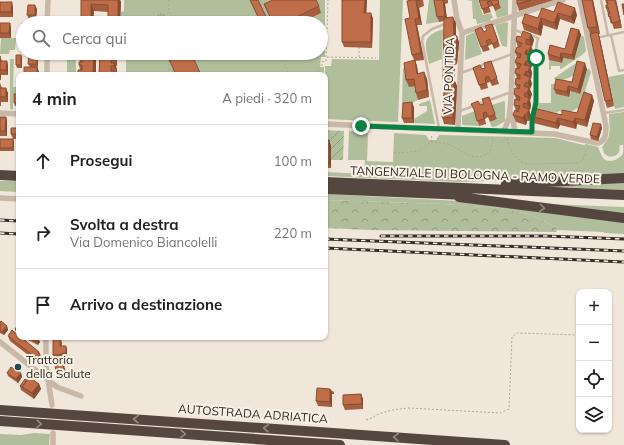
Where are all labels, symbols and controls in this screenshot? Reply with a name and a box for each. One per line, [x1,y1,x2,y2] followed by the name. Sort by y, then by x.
[16,16,328,60] search box
[30,27,52,49] icon: search
[62,29,127,48] text: Cerca qui
[440,37,457,115] street label: VIA PONTIDA
[527,49,545,67] route start
[32,88,77,109] text: 4 min
[222,90,312,106] text: A piedi · 320 m
[352,117,370,135] route end
[32,150,54,172] icon: ahead
[70,151,132,170] text: Prosegui
[274,153,312,169] text: 100 m
[350,163,600,186] street label: TANGENZIALE DI BOLOGNA - RAMO VERDE
[538,203,545,212] one-way arrow
[70,215,179,234] text: Svolta a destra
[32,222,54,244] icon: right
[274,225,312,241] text: 220 m
[70,234,217,250] text: Via Domenico Biancolelli
[576,289,612,433] map controls
[576,289,612,325] button: +
[32,294,54,316] icon: arrive
[70,295,222,314] text: Arrivo a destinazione
[576,325,612,361] button: −
[26,352,91,381] place label: Trattoria della Salute
[576,361,612,397] button: locate
[13,362,23,372] marker: Trattoria della Salute
[576,397,612,433] button: layers
[178,401,329,426] street label: AUTOSTRADA ADRIATICA
[133,415,139,424] one-way arrow
[36,419,42,428] one-way arrow
[263,424,269,433] one-way arrow
[180,429,186,438] one-way arrow
[393,433,399,442] one-way arrow

